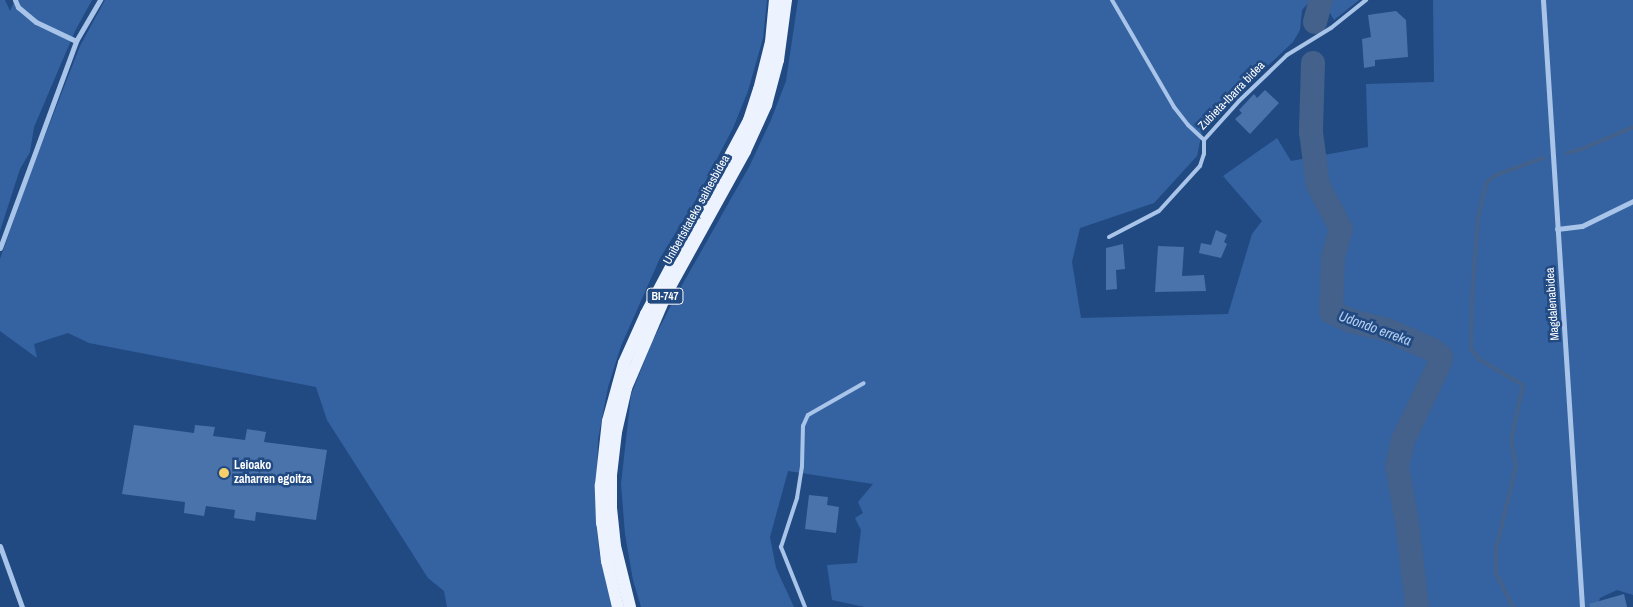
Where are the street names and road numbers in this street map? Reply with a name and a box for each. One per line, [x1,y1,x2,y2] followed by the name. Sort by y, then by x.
[1196,59,1268,133] street label: Zubieta-Ibarra bidea
[661,153,733,267] street label: Unibertsitateko saihesbidea
[1543,267,1563,341] street label: Magdalenabidea
[646,288,684,304] road number: BI-747

